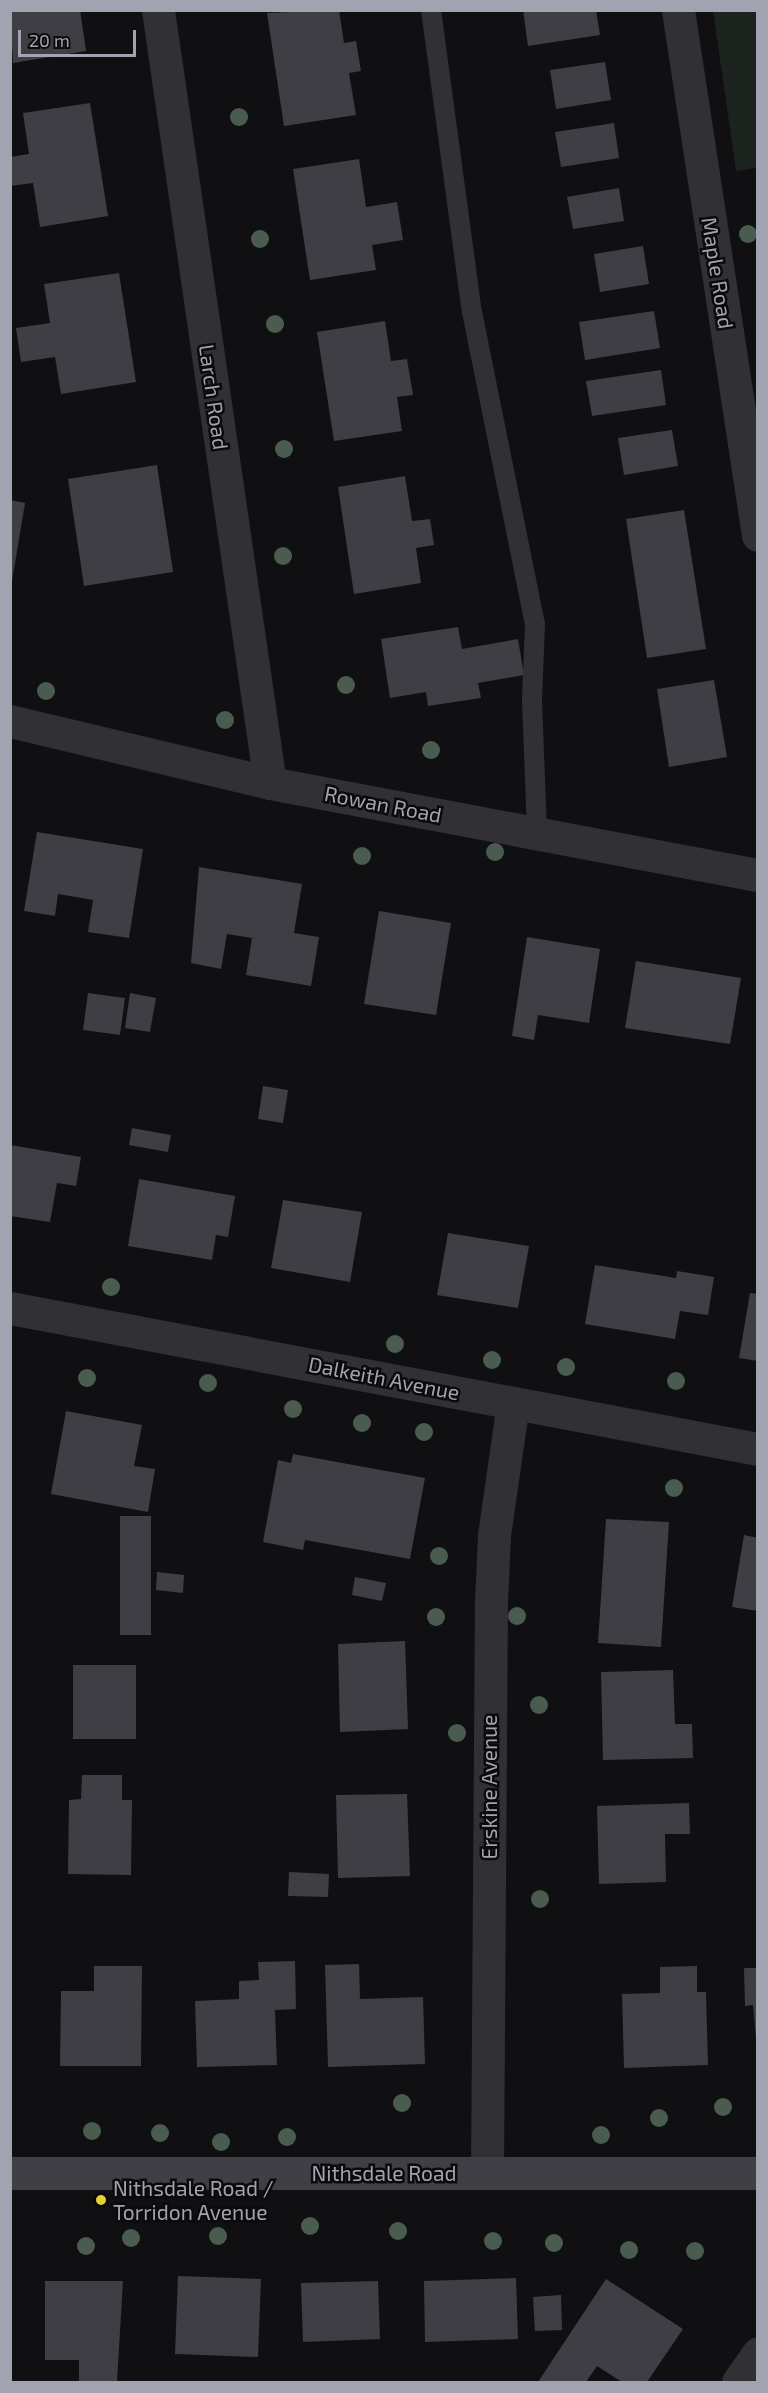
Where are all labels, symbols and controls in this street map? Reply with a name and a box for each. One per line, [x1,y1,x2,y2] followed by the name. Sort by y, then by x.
[21,18,140,56] scale bar
[29,29,70,51] text: 20 m
[697,215,739,331] street label: Maple Road
[194,343,234,451] street label: Larch Road
[322,780,444,828] street label: Rowan Road
[306,1351,462,1405] street label: Dalkeith Avenue
[476,1714,502,1860] street label: Erskine Avenue
[311,2160,457,2186] street label: Nithsdale Road
[113,2175,274,2225] place label: Nithsdale Road / Torridon Avenue
[94,2193,108,2207] marker: Nithsdale Road / Torridon Avenue

